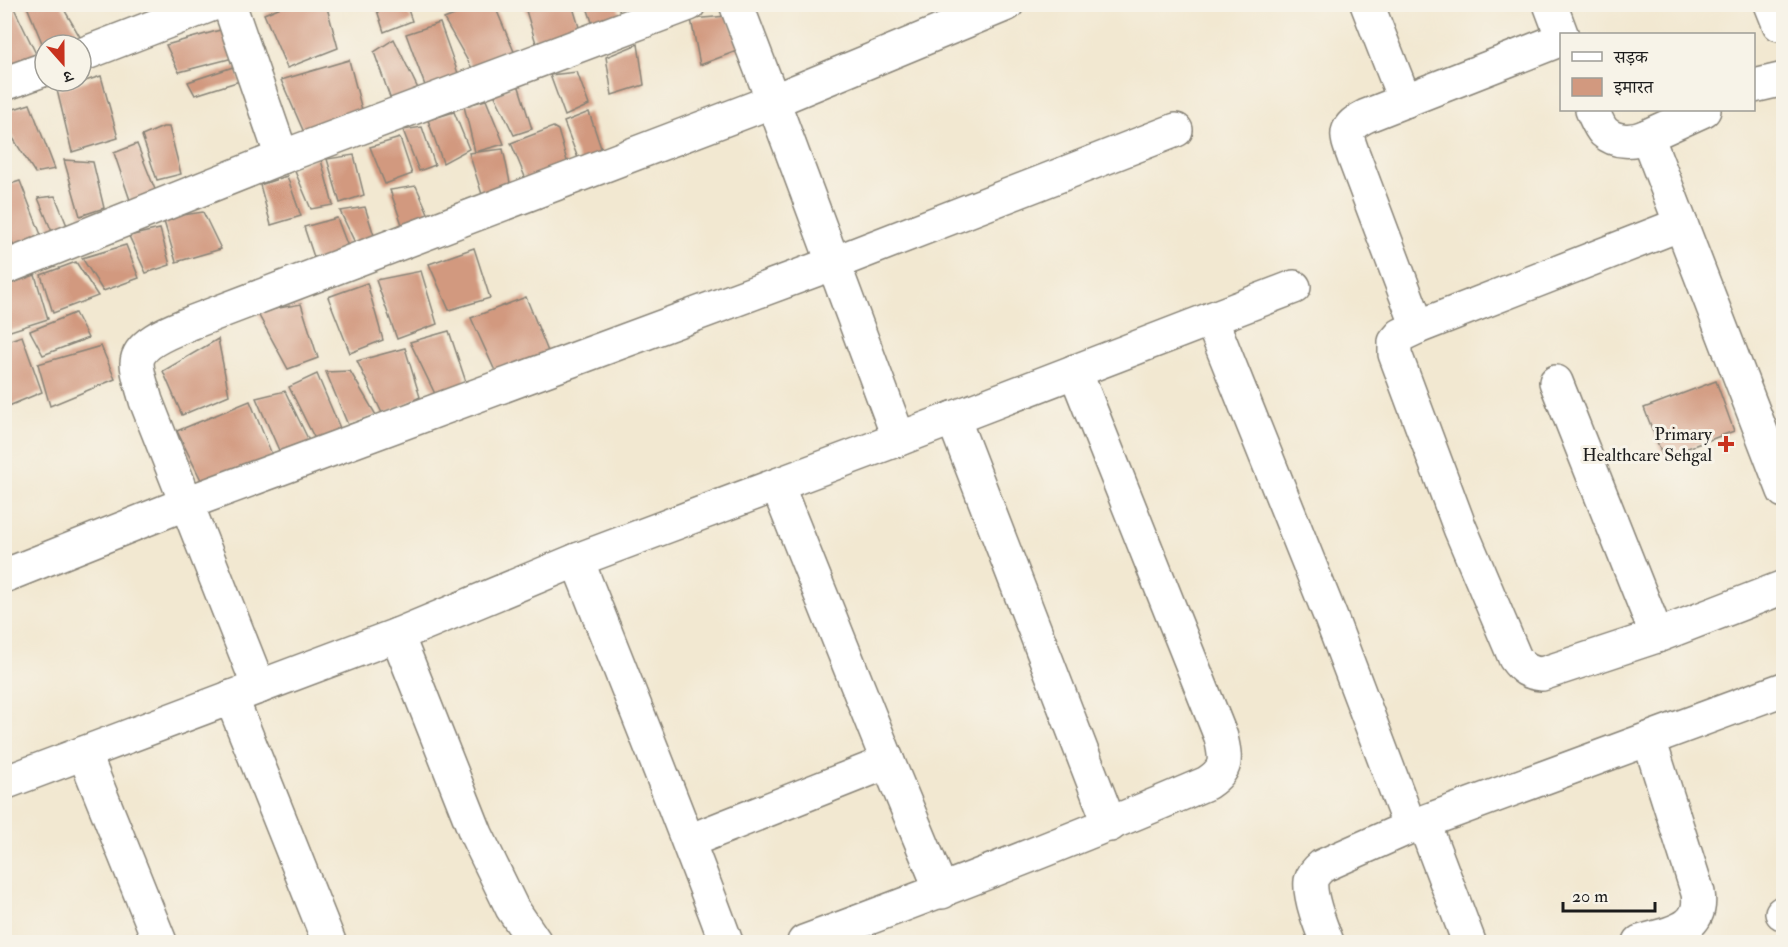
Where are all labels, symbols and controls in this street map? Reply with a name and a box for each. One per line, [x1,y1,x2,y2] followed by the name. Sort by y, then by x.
[33,33,93,93] north arrow
[1560,33,1755,111] legend
[1613,46,1649,69] text: सड़क
[59,65,76,88] text: उ
[1613,76,1654,99] text: इमारत
[1582,423,1713,467] place label: Primary Healthcare Sehgal
[1717,435,1735,453] marker: Primary Healthcare Sehgal
[1563,875,1654,913] scale bar
[1572,885,1608,908] text: 20 m

